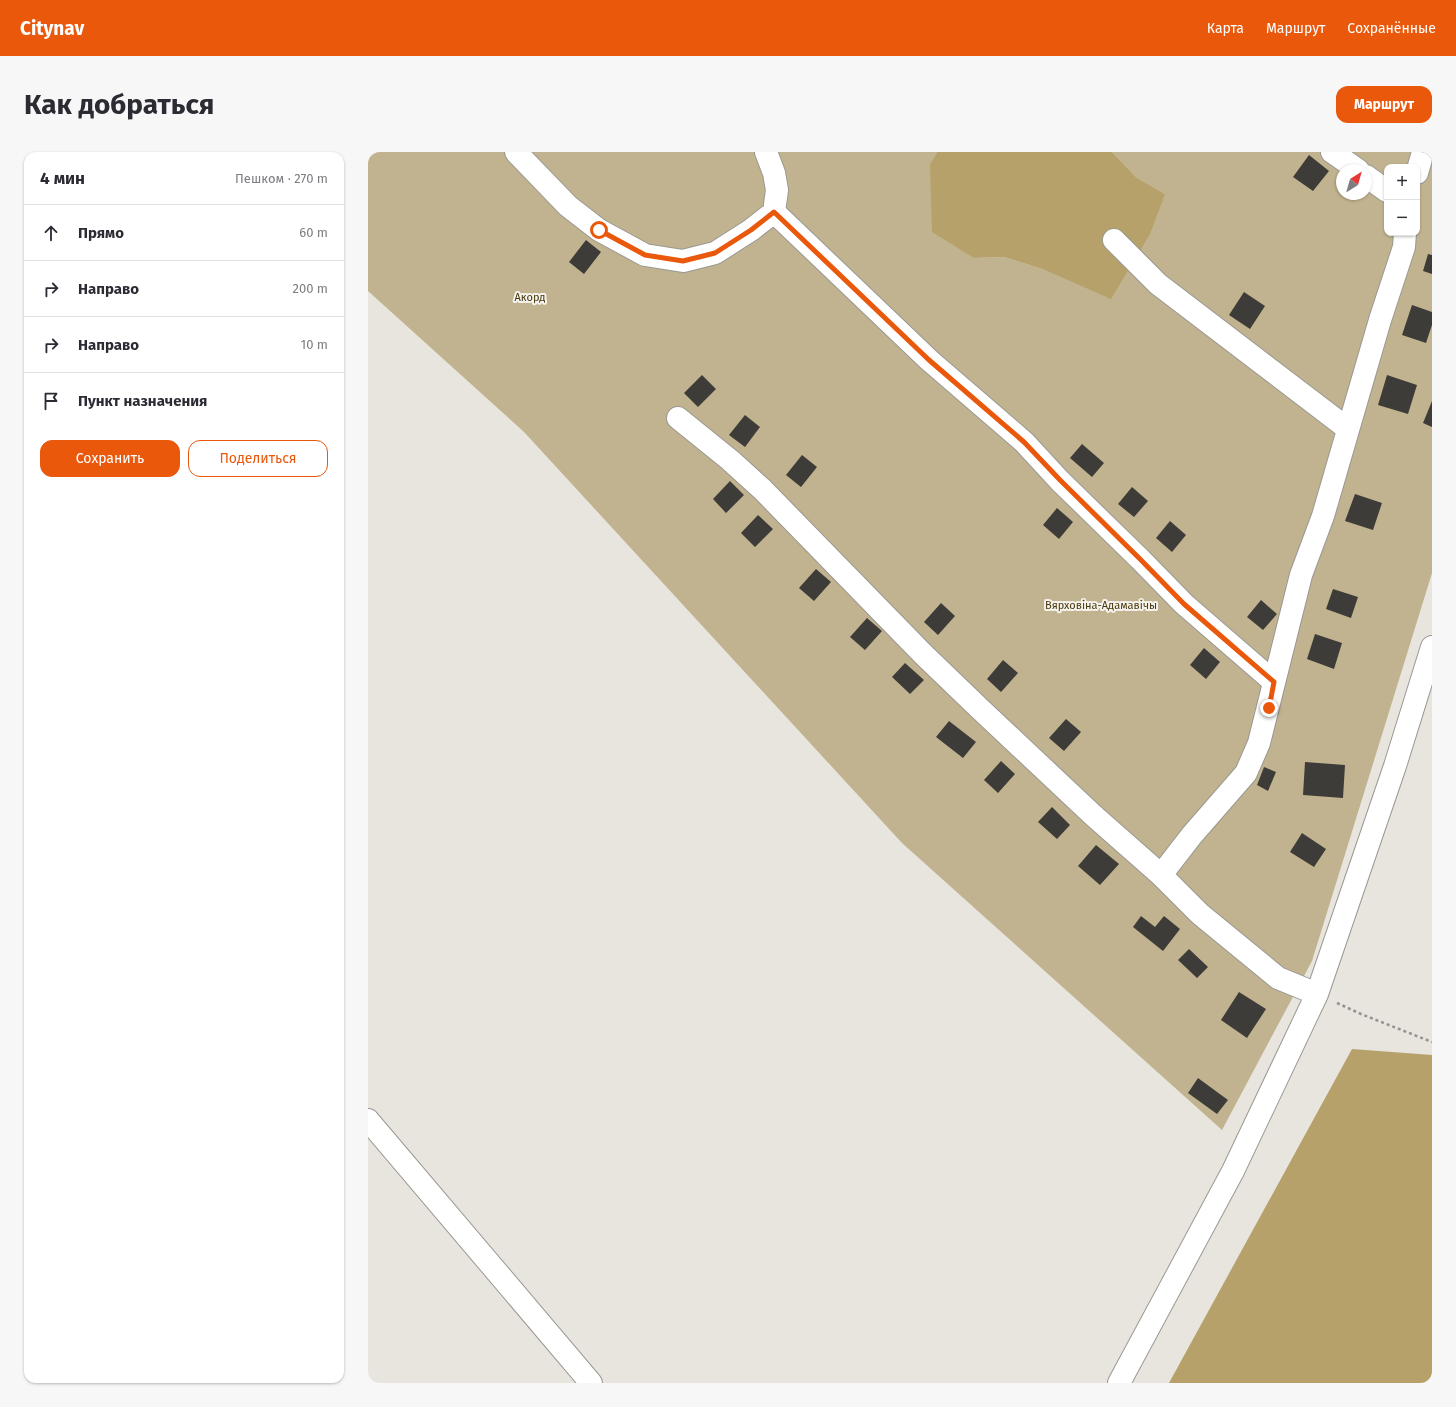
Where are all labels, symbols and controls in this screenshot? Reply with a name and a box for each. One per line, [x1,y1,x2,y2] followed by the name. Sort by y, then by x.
[20,17,84,40] text: Citynav
[1207,20,1244,37] text: Карта
[1266,20,1325,37] text: Маршрут
[1347,20,1436,37] text: Сохранённые
[1336,86,1432,123] button: Маршрут
[24,88,214,121] text: Как добраться
[1336,164,1372,200] north arrow
[1384,164,1420,236] map controls
[1384,164,1420,200] button: +
[40,168,85,189] text: 4 мин
[235,171,328,186] text: Пешком · 270 m
[1384,200,1420,236] button: −
[590,221,608,239] route start
[40,222,62,244] icon: ahead
[78,224,124,242] text: Прямо
[299,225,328,240] text: 60 m
[40,278,62,300] icon: right
[78,280,139,298] text: Направо
[292,281,328,296] text: 200 m
[515,291,545,304] park label: Акорд
[40,334,62,356] icon: right
[78,336,139,354] text: Направо
[301,337,328,352] text: 10 m
[40,390,62,412] icon: arrive
[78,392,207,410] text: Пункт назначения
[40,440,180,477] button: Сохранить
[188,440,328,477] button: Поделиться
[1045,599,1157,612] park label: Вярховіна-Адамавічы
[1260,699,1278,717] route end

